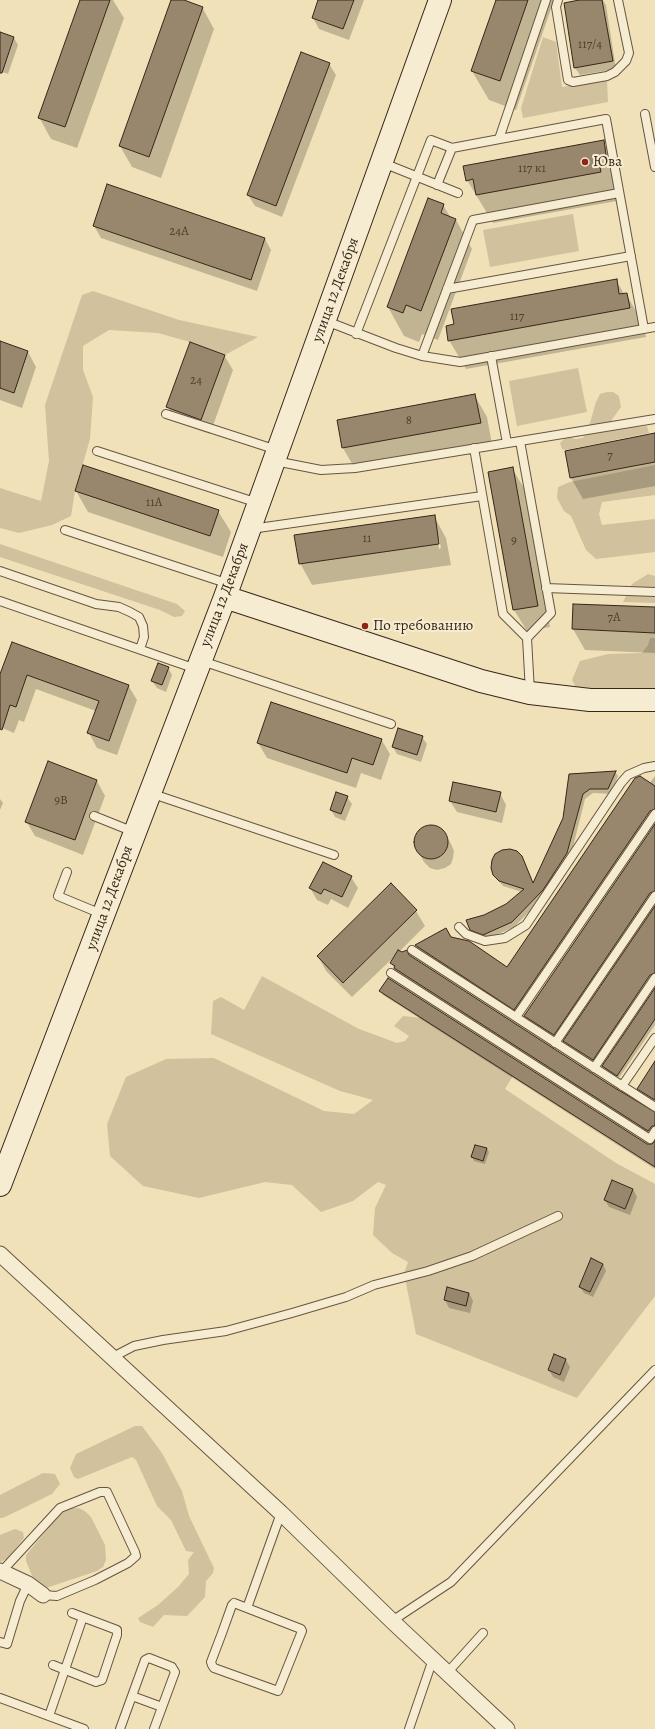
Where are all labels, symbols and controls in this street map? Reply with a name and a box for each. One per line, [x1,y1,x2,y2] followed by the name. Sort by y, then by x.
[578,37,602,53] house number: 117/4
[593,153,622,171] place label: Юва
[580,157,590,167] marker: Юва
[518,161,546,177] house number: 117 к1
[169,224,189,240] house number: 24А
[309,235,363,345] street label: улица 12 Декабря
[510,309,524,325] house number: 117
[190,373,202,389] house number: 24
[406,413,412,429] house number: 8
[607,448,613,464] house number: 7
[146,495,162,511] house number: 11А
[363,531,371,547] house number: 11
[511,533,517,549] house number: 9
[197,540,253,650] street label: улица 12 Декабря
[607,610,621,626] house number: 7А
[373,617,473,635] place label: По требованию
[360,621,370,631] marker: По требованию
[54,793,68,809] house number: 9В
[83,843,137,953] street label: улица 12 Декабря

